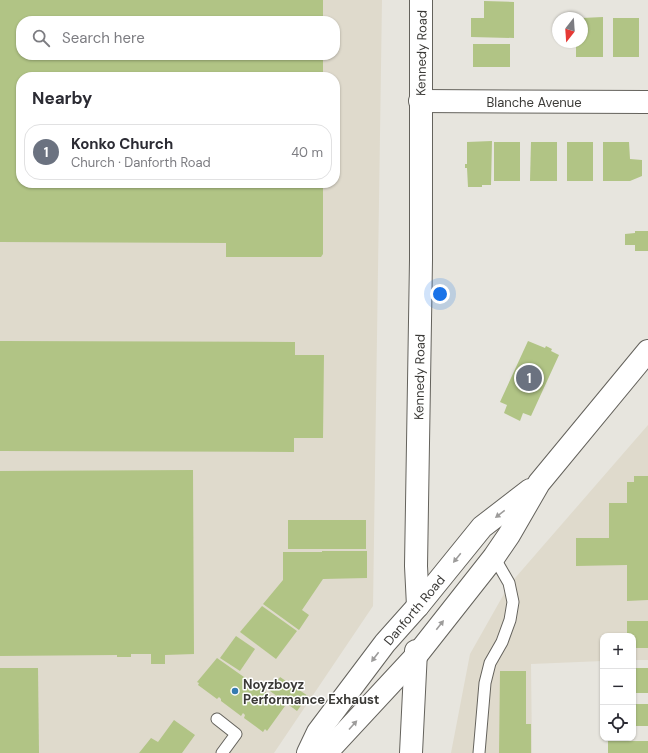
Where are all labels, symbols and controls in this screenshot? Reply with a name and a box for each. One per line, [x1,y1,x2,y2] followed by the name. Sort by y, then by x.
[412,10,431,96] street label: Kennedy Road
[552,12,588,48] north arrow
[16,16,340,60] search box
[30,27,52,49] icon: search
[62,28,145,48] text: Search here
[32,87,92,109] text: Nearby
[486,94,582,111] street label: Blanche Avenue
[71,134,173,154] text: Konko Church
[44,144,48,161] text: 1
[291,144,323,161] text: 40 m
[71,154,211,171] text: Church · Danforth Road
[430,284,450,304] your location
[410,334,429,420] street label: Kennedy Road
[516,363,542,393] pin: 1
[494,509,505,518] one-way arrow
[453,552,462,563] one-way arrow
[380,572,449,649] street label: Danforth Road
[435,619,444,630] one-way arrow
[600,633,636,741] map controls
[600,633,636,669] button: +
[371,652,379,662] one-way arrow
[600,669,636,705] button: −
[243,676,379,708] place label: Noyzboyz Performance Exhaust
[230,686,240,696] marker: Noyzboyz Performance Exhaust
[600,705,636,741] button: locate
[349,720,358,730] one-way arrow

